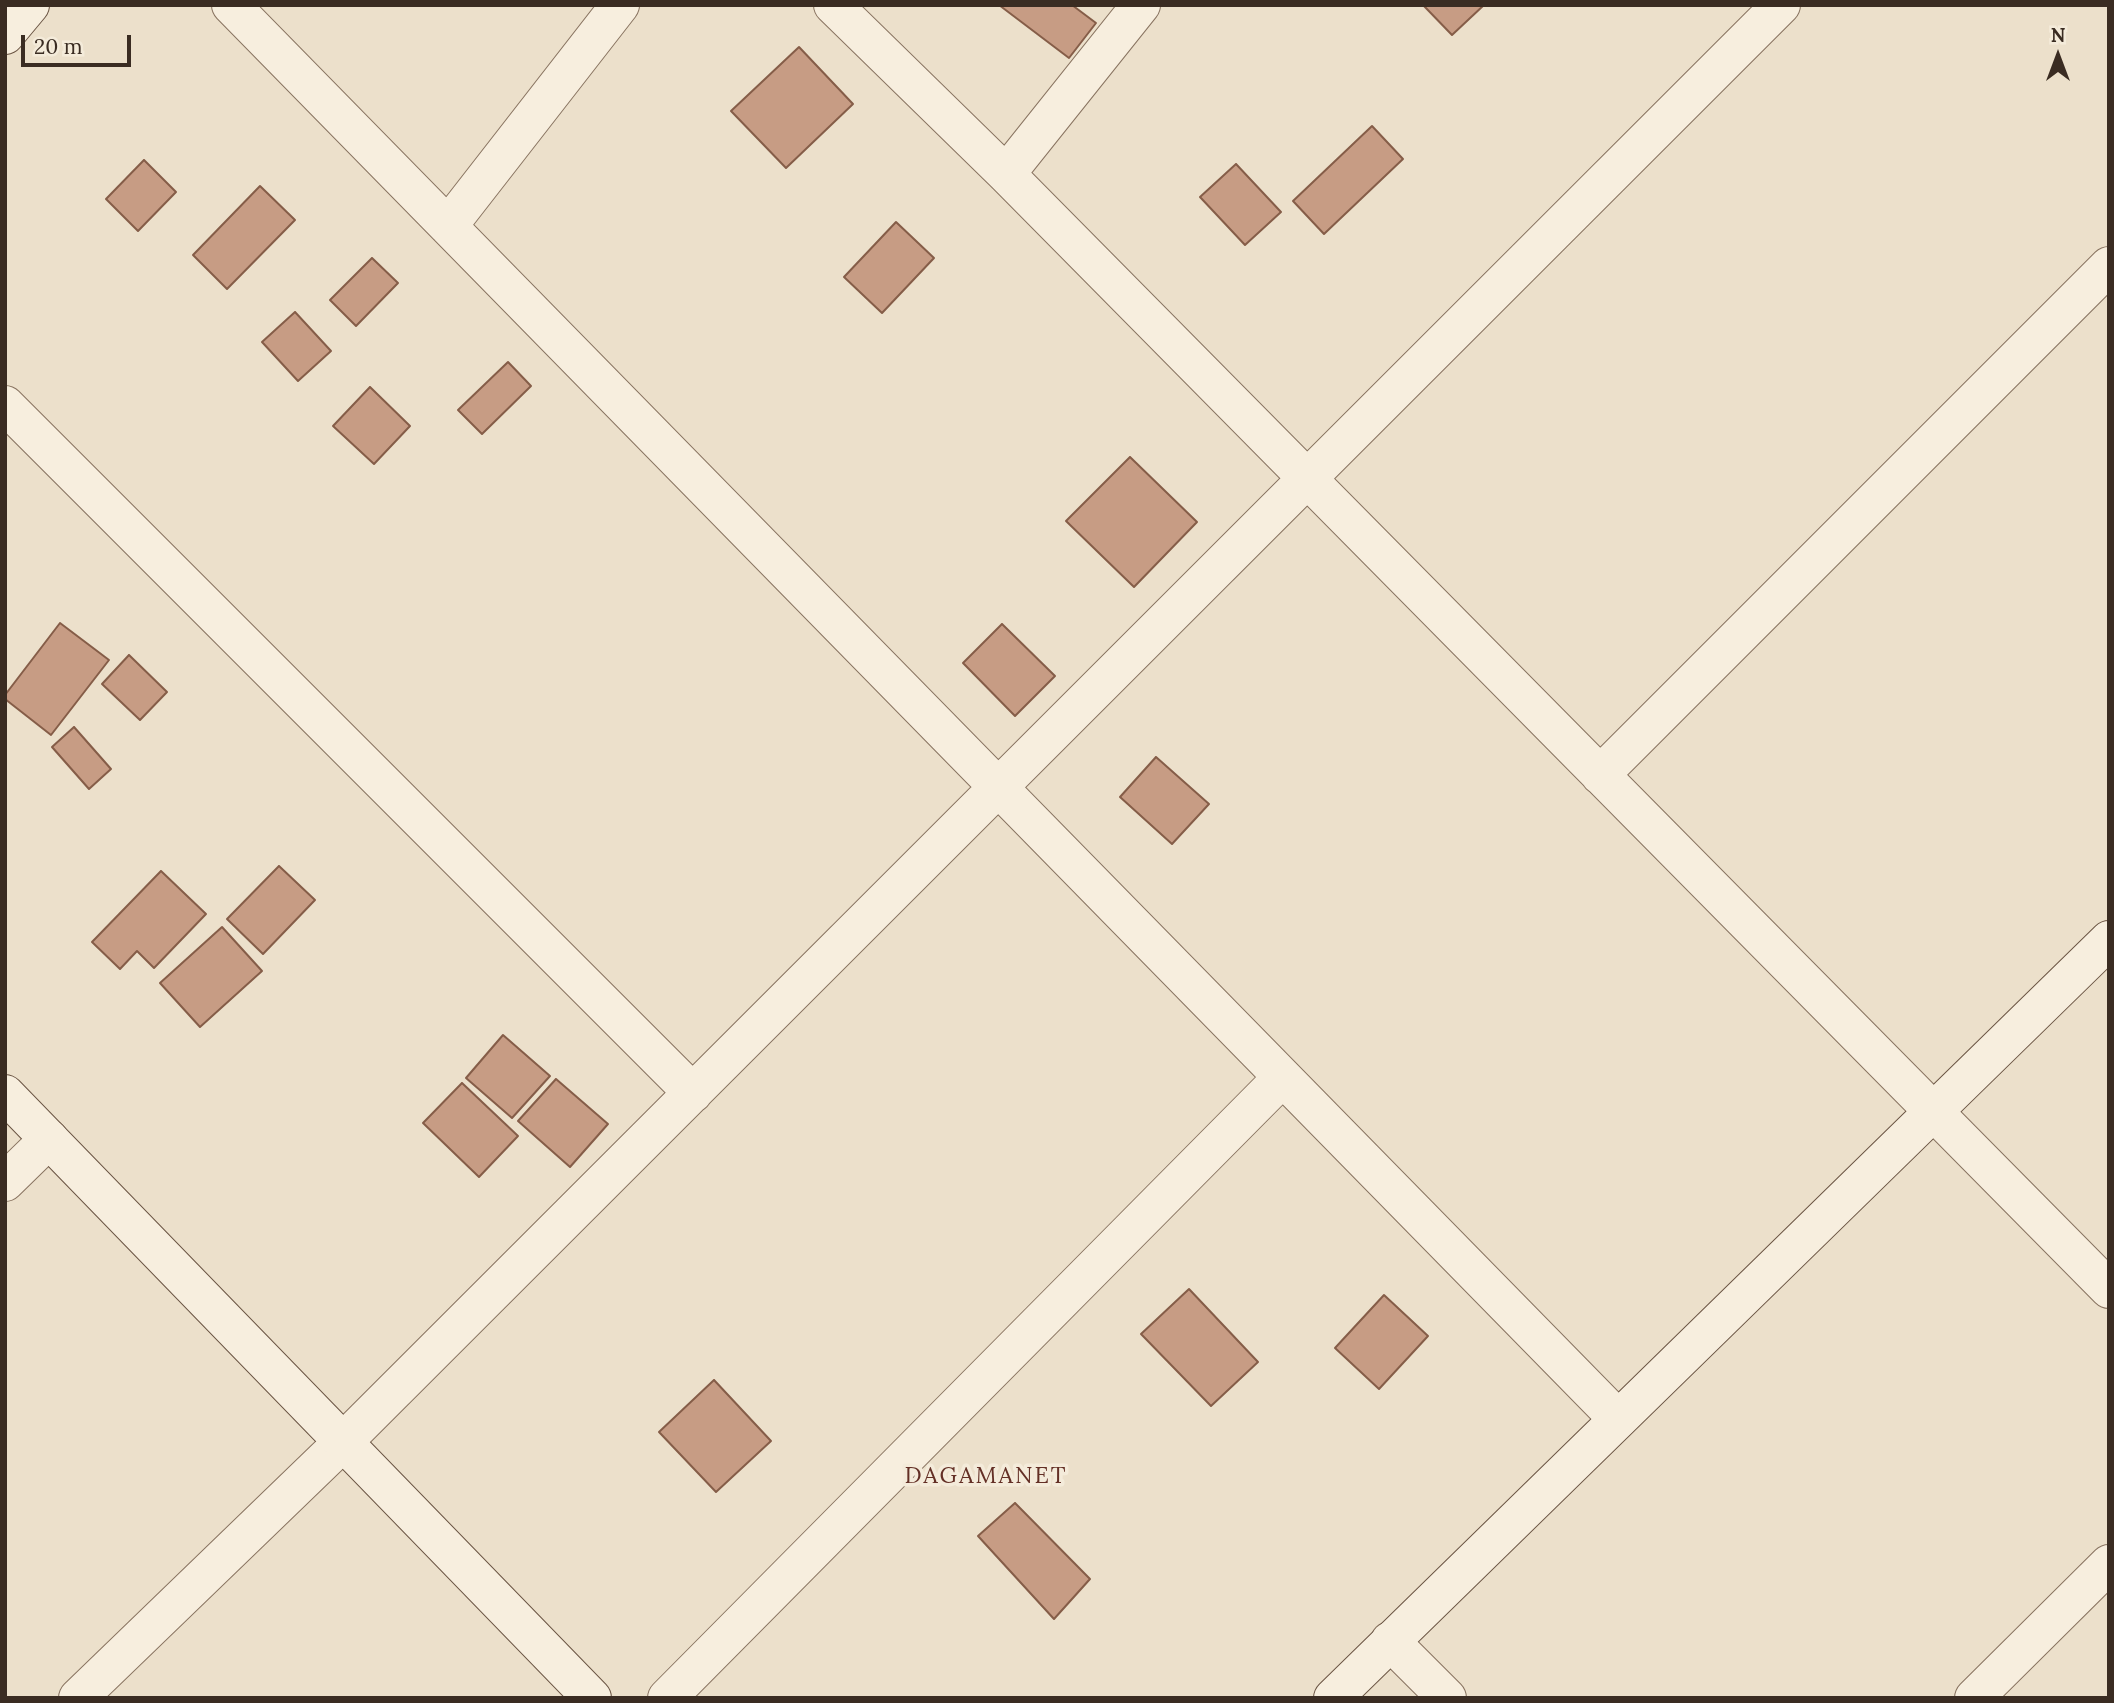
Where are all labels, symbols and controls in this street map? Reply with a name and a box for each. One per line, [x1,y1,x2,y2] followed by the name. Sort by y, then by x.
[24,21,135,65] scale bar
[2023,21,2093,91] north arrow
[2051,23,2065,47] text: N
[34,33,83,60] text: 20 m
[906,1462,1066,1490] district label: DAGAMANET

